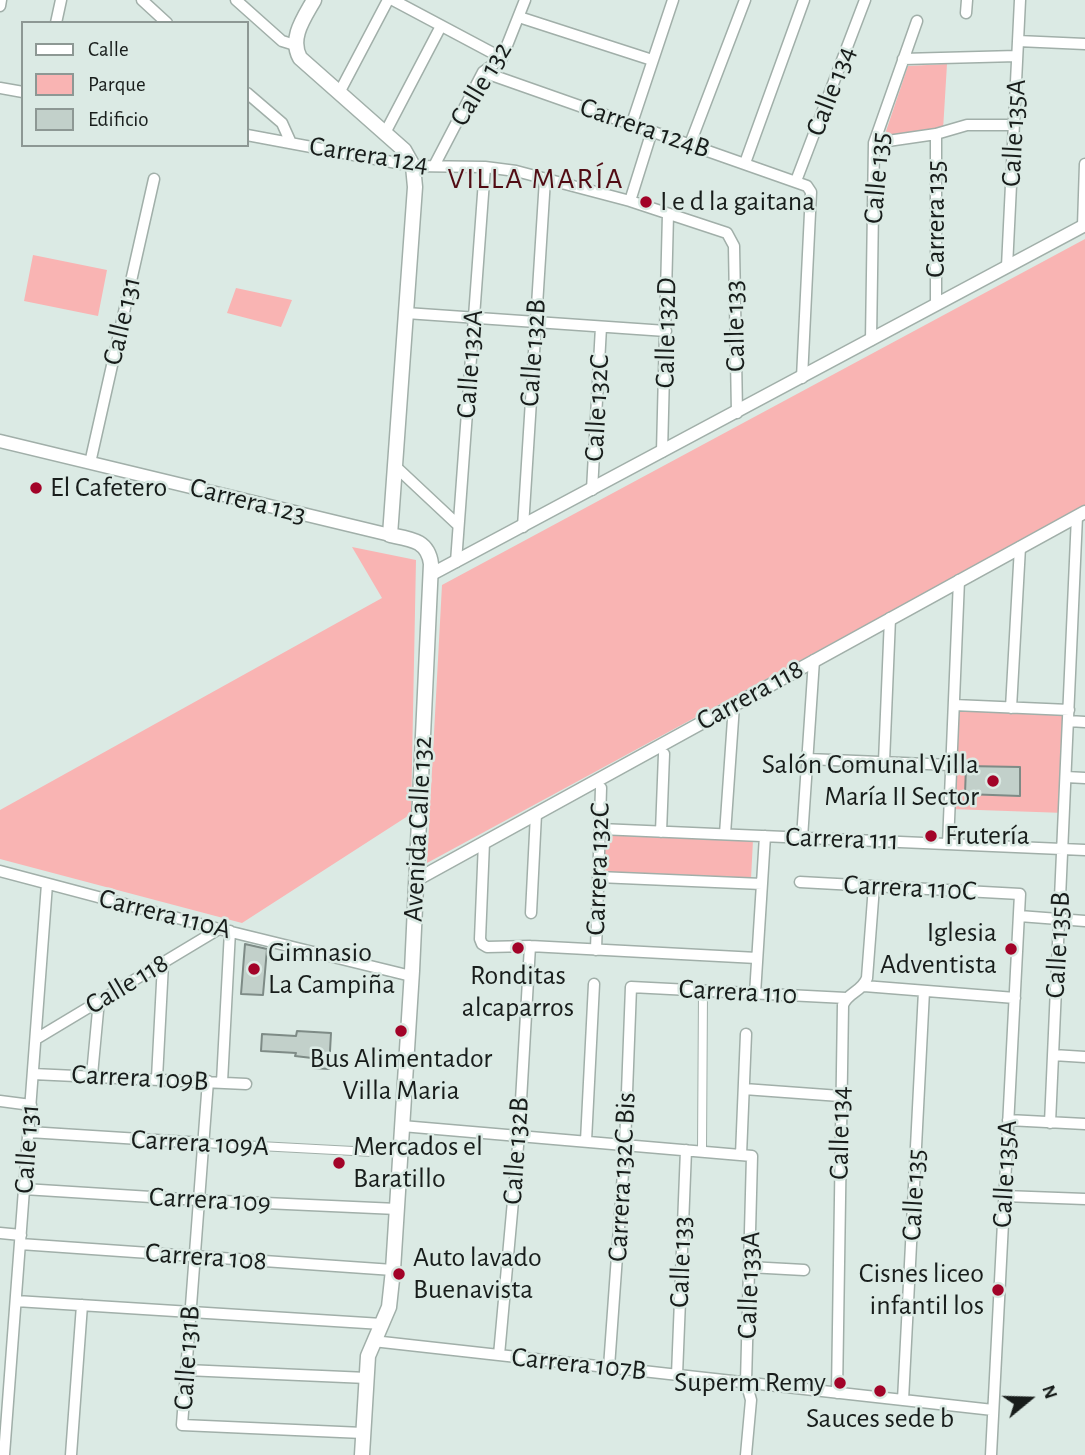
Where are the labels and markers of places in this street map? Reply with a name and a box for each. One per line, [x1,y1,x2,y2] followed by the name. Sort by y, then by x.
[660,185,815,219] place label: I e d la gaitana
[638,194,654,210] marker: I e d la gaitana
[50,471,167,505] place label: El Cafetero
[28,480,44,496] marker: El Cafetero
[762,748,979,814] place label: Salón Comunal Villa María II Sector
[985,773,1001,789] marker: Salón Comunal Villa María II Sector
[945,819,1030,853] place label: Frutería
[923,828,939,844] marker: Frutería
[880,916,997,982] place label: Iglesia Adventista
[268,936,395,1002] place label: Gimnasio La Campiña
[510,940,526,956] marker: Ronditas alcaparros
[1003,941,1019,957] marker: Iglesia Adventista
[462,959,574,1025] place label: Ronditas alcaparros
[246,961,262,977] marker: Gimnasio La Campiña
[393,1023,409,1039] marker: Bus Alimentador Villa Maria
[310,1042,492,1108] place label: Bus Alimentador Villa Maria
[353,1130,483,1196] place label: Mercados el Baratillo
[331,1155,347,1171] marker: Mercados el Baratillo
[413,1241,542,1307] place label: Auto lavado Buenavista
[859,1257,984,1323] place label: Cisnes liceo infantil los
[391,1266,407,1282] marker: Auto lavado Buenavista
[990,1282,1006,1298] marker: Cisnes liceo infantil los
[674,1366,826,1400] place label: Superm Remy
[832,1375,848,1391] marker: Superm Remy
[872,1383,888,1399] marker: Sauces sede b
[806,1402,954,1436] place label: Sauces sede b

